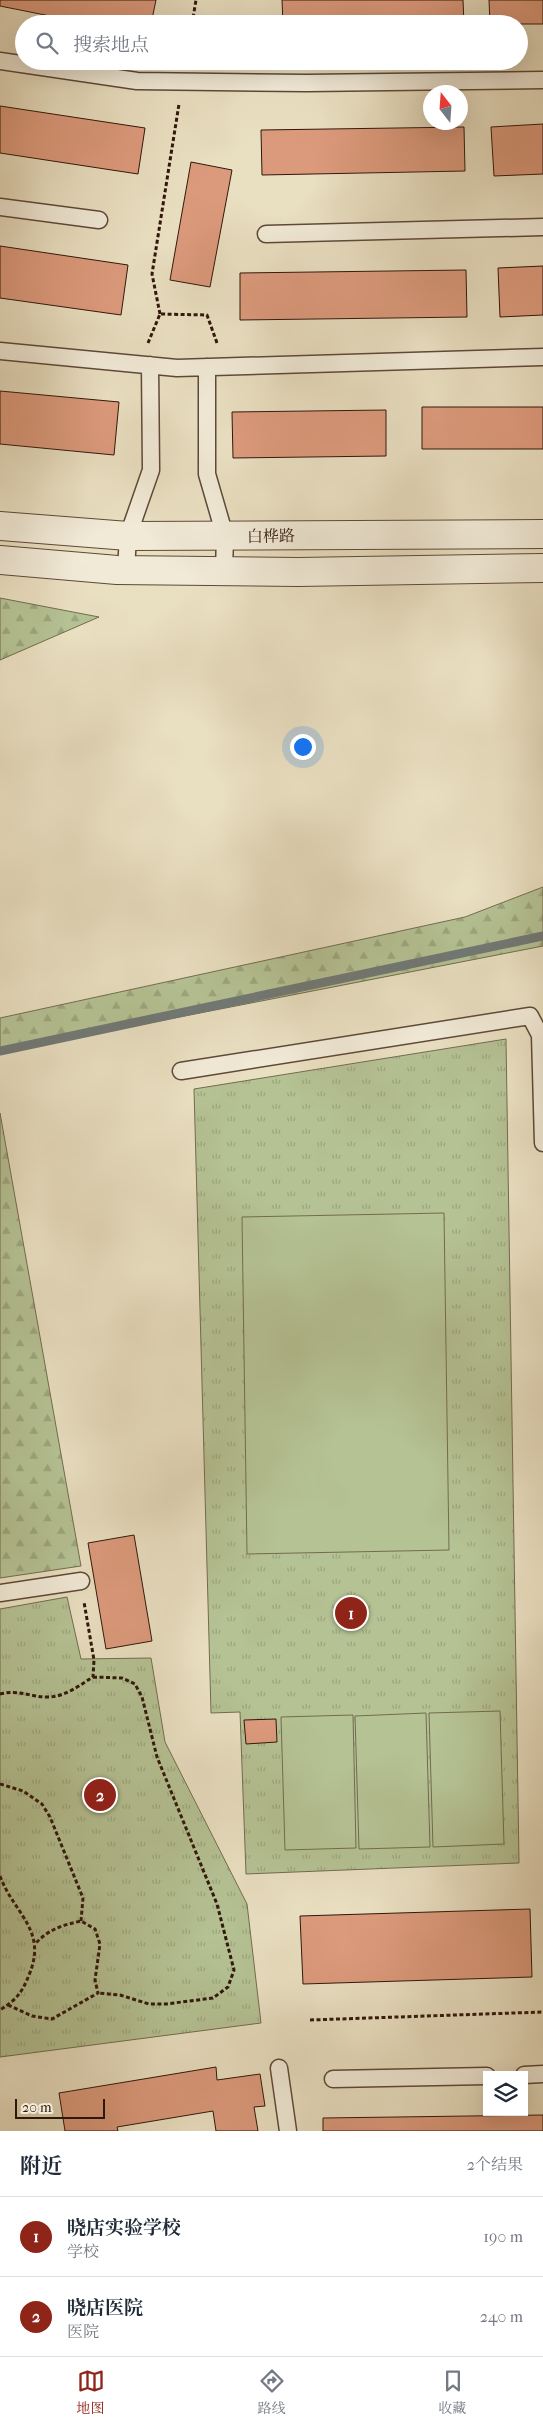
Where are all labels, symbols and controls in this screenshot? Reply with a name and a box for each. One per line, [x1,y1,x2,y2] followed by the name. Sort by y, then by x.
[15,15,528,70] search box
[33,29,61,57] icon: search
[73,34,149,56] text: 搜索地点
[423,85,468,130] north arrow
[247,526,295,546] street label: 白桦路
[290,734,316,760] your location
[335,1594,367,1632] pin: 1
[84,1776,116,1814] pin: 2
[483,2071,528,2116] map controls
[483,2071,528,2116] button: layers
[15,2096,105,2119] scale bar
[22,2099,52,2116] text: 20 m
[20,2154,62,2178] text: 附近
[467,2155,523,2174] text: 2个结果
[67,2217,181,2239] text: 晓店实验学校
[33,2227,39,2246] text: 1
[483,2227,523,2246] text: 190 m
[67,2242,99,2261] text: 学校
[67,2297,143,2319] text: 晓店医院
[32,2307,40,2326] text: 2
[480,2307,523,2326] text: 240 m
[67,2322,99,2341] text: 医院
[77,2367,105,2417] tab: 地图
[258,2367,286,2417] tab: 路线
[439,2367,467,2417] tab: 收藏

